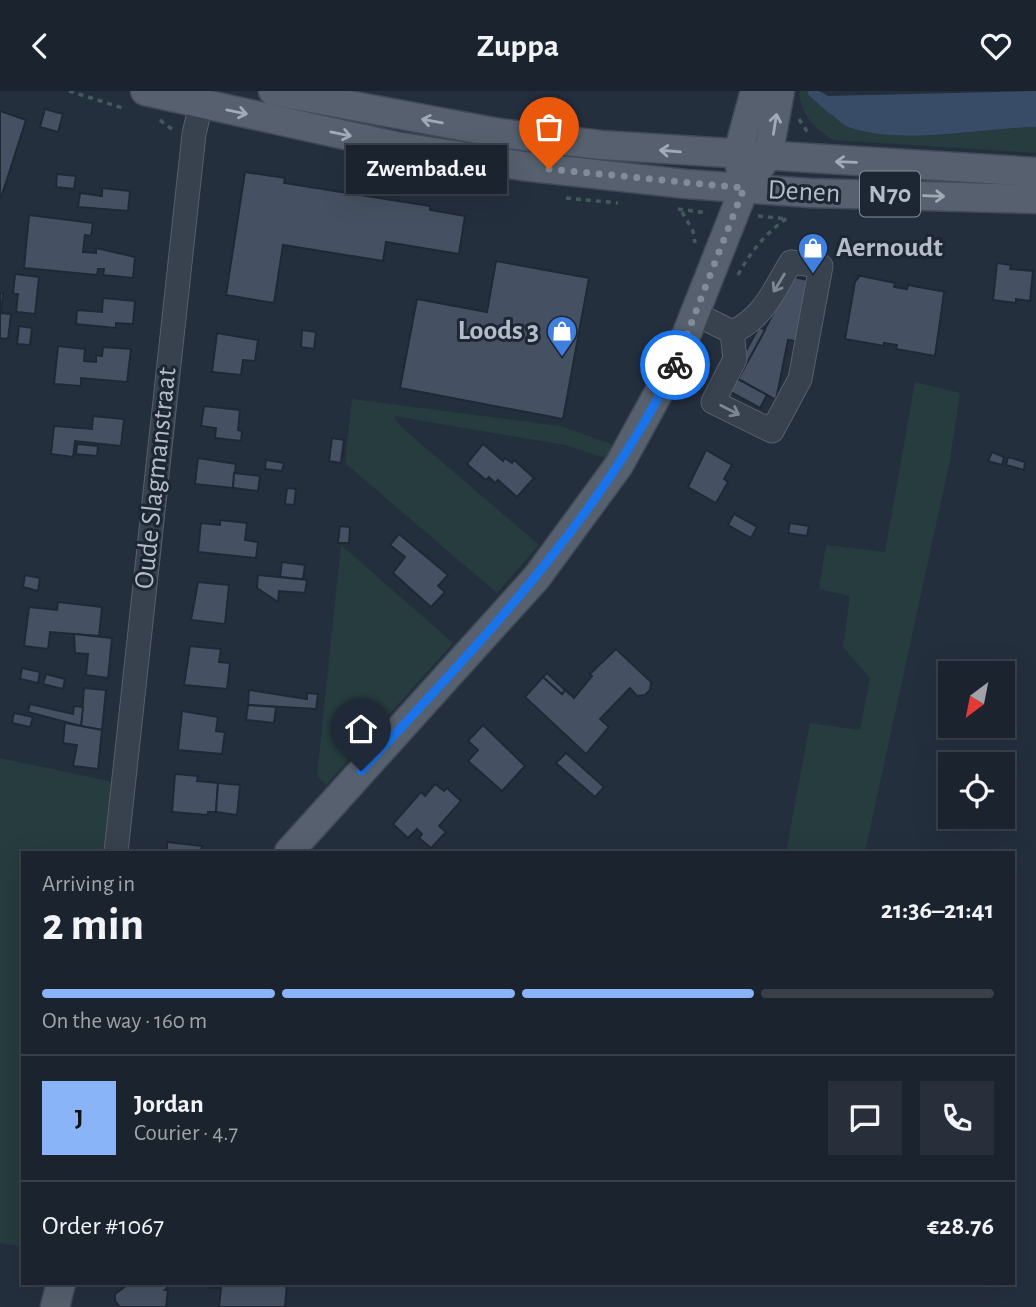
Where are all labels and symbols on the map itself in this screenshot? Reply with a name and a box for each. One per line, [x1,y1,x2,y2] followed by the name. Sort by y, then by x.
[519,97,579,169] pin
[225,105,248,119] one-way arrow
[769,113,782,136] one-way arrow
[421,114,443,127] one-way arrow
[329,127,352,141] one-way arrow
[660,144,682,157] one-way arrow
[346,145,507,193] callout: Zwembad.eu
[834,155,857,168] one-way arrow
[860,171,920,216] road number: N70
[767,176,841,208] street label: Denen
[923,189,946,202] one-way arrow
[796,231,830,275] shop icon: Aernoudt
[836,234,943,262] place label: Aernoudt
[771,272,785,292] one-way arrow
[545,314,579,358] shop icon: Loods 3
[458,317,539,345] place label: Loods 3
[640,330,710,400] courier
[130,366,182,590] street label: Oude Slagmanstraat
[719,403,740,417] one-way arrow
[938,661,1015,739] north arrow
[331,699,391,771] pin

